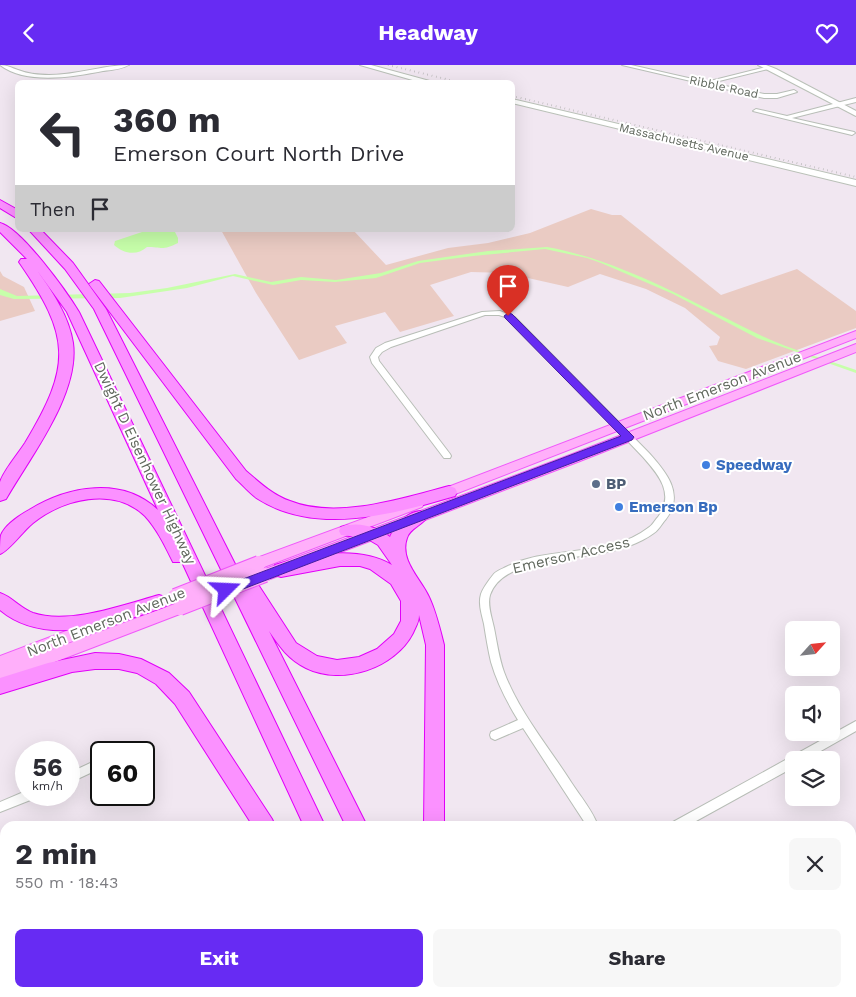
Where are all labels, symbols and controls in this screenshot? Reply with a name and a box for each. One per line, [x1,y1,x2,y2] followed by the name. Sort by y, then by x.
[15,19,43,47] icon: back
[813,19,841,47] icon: heart
[378,20,478,45] text: Headway
[688,73,760,101] street label: Ribble Road
[113,99,221,141] text: 360 m
[30,100,95,165] icon: left
[618,120,750,164] street label: Massachusetts Avenue
[113,141,405,166] text: Emerson Court North Drive
[86,195,114,223] icon: arrive
[30,198,76,221] text: Then
[487,265,529,316] pin
[494,272,522,300] icon: arrive
[640,347,804,425] street label: North Emerson Avenue
[90,359,200,567] street label: Dwight D Eisenhower Highway
[716,456,792,474] place label: Speedway
[700,459,712,471] marker: Speedway
[606,475,626,493] place label: BP
[590,478,602,490] marker: BP
[629,498,718,516] place label: Emerson Bp
[613,501,625,513] marker: Emerson Bp
[510,533,632,577] street label: Emerson Access
[199,563,251,615] position arrow
[24,583,188,661] street label: North Emerson Avenue
[785,621,840,676] north arrow
[785,621,840,806] map controls
[785,686,840,741] button: sound
[90,741,155,806] speed limit sign: 60
[785,751,840,806] button: layers
[33,753,62,782] text: 56
[32,779,63,793] text: km/h
[15,836,97,871] text: 2 min
[789,838,841,890] button: close
[15,873,118,892] text: 550 m · 18:43
[15,929,423,987] button: Exit
[433,929,841,987] button: Share

